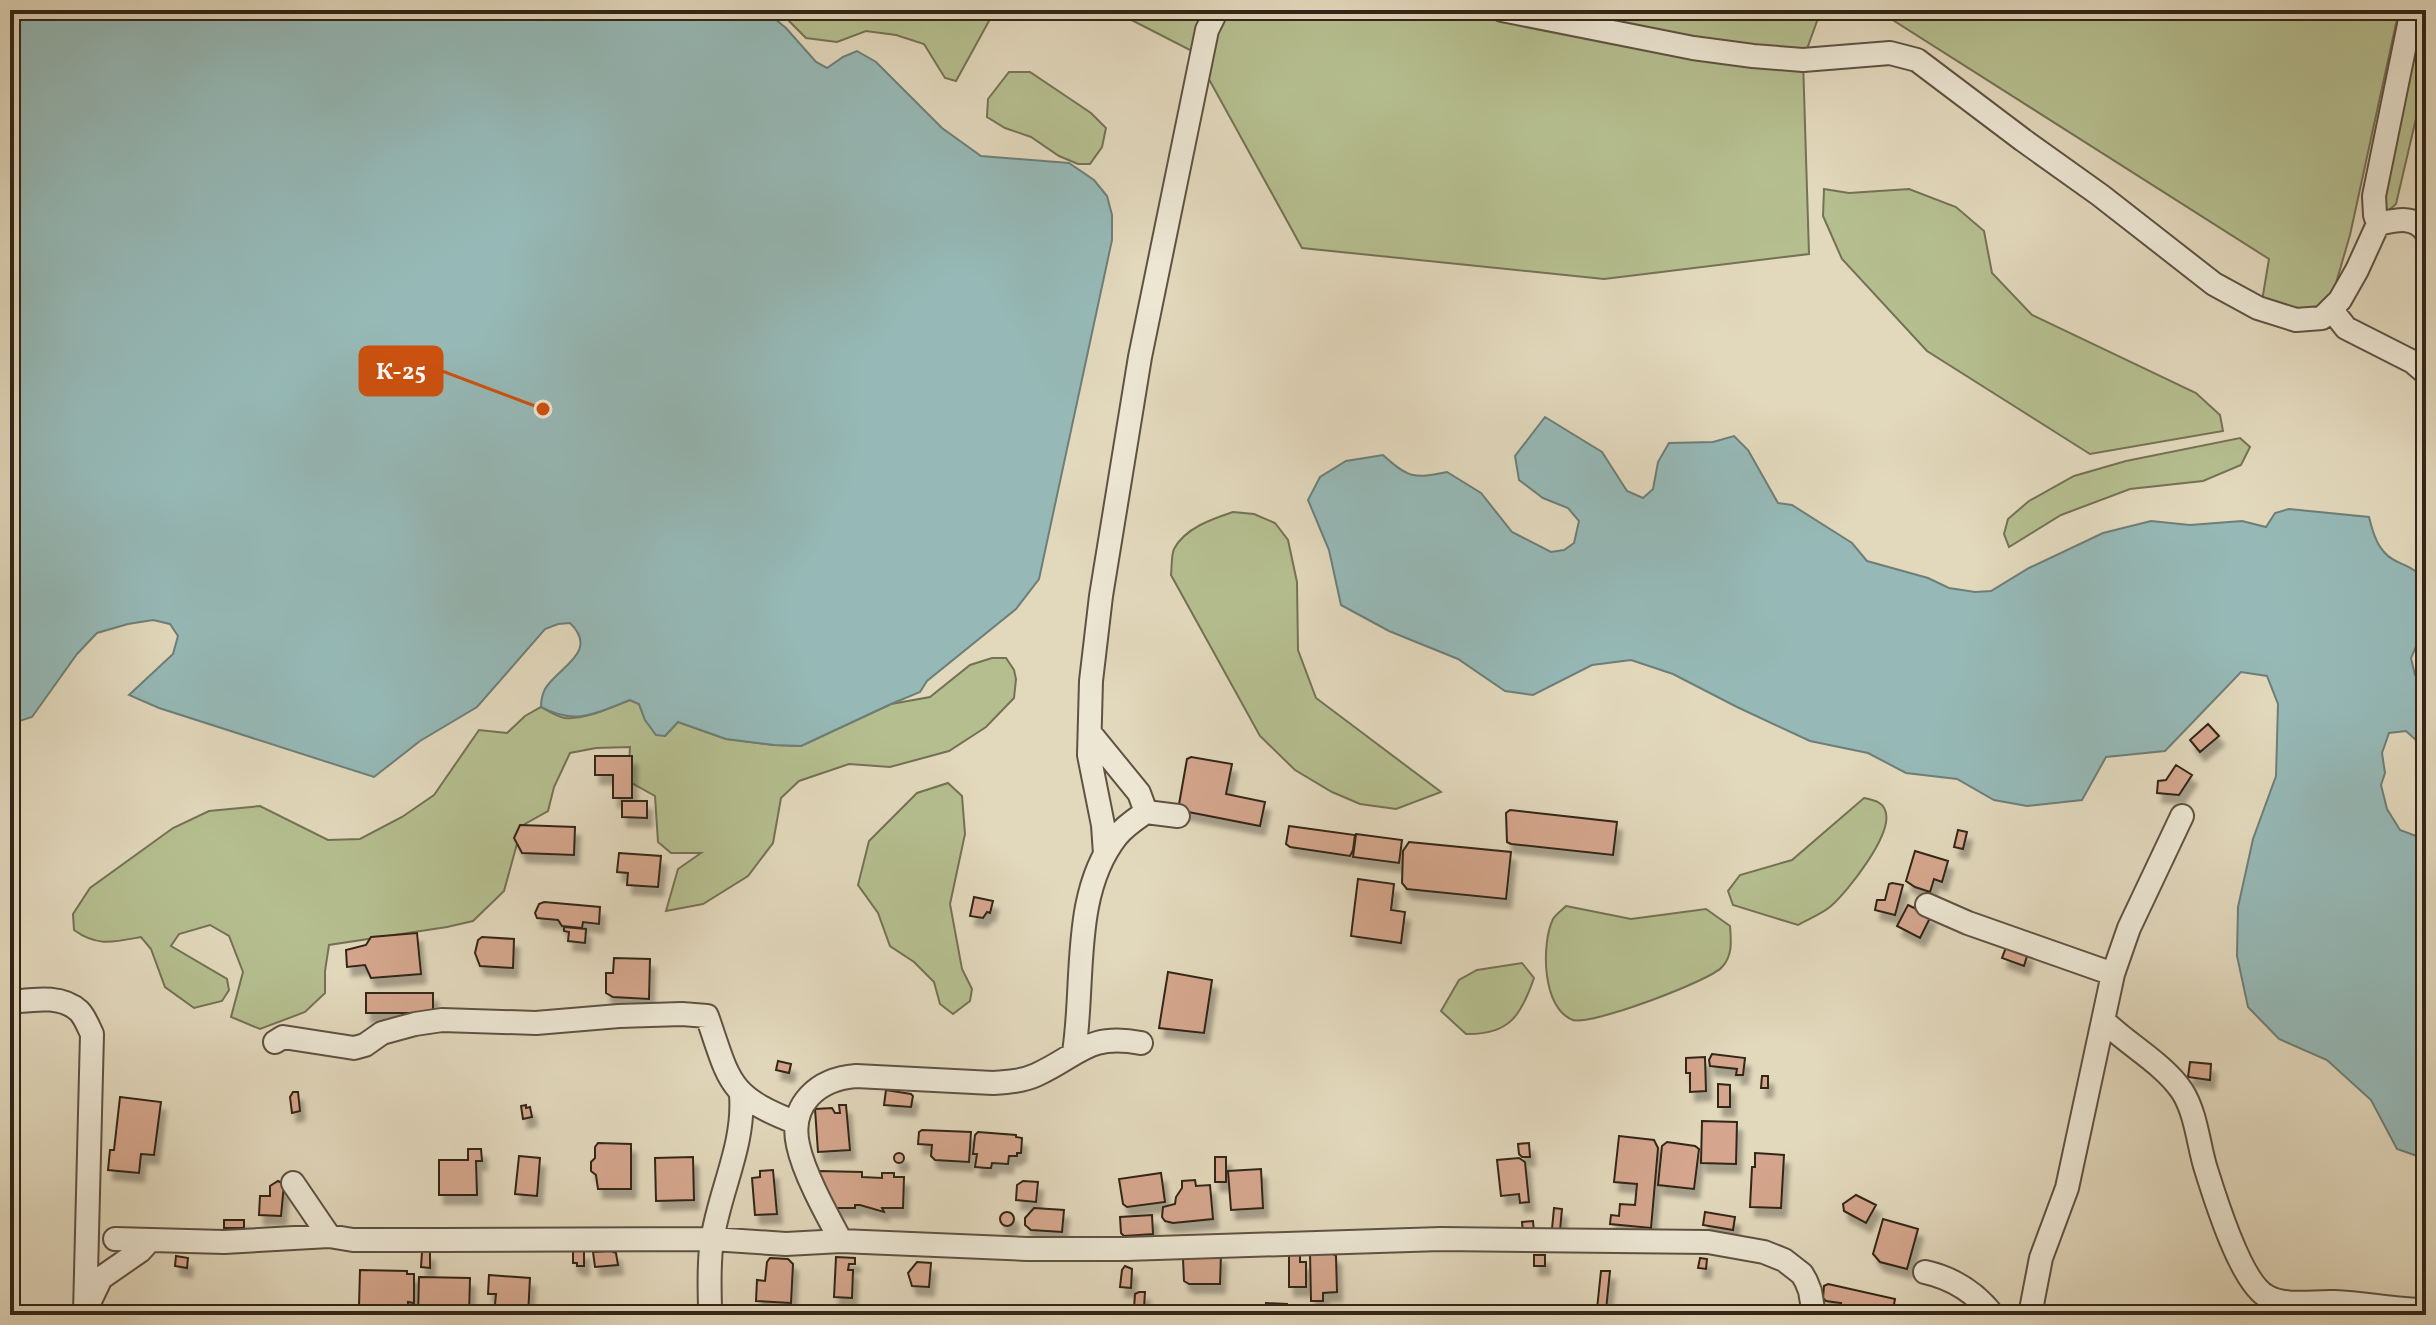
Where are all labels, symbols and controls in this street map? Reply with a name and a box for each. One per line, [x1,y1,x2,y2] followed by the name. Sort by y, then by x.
[360,347,442,395] callout: К-25
[376,356,426,390] text: К-25

